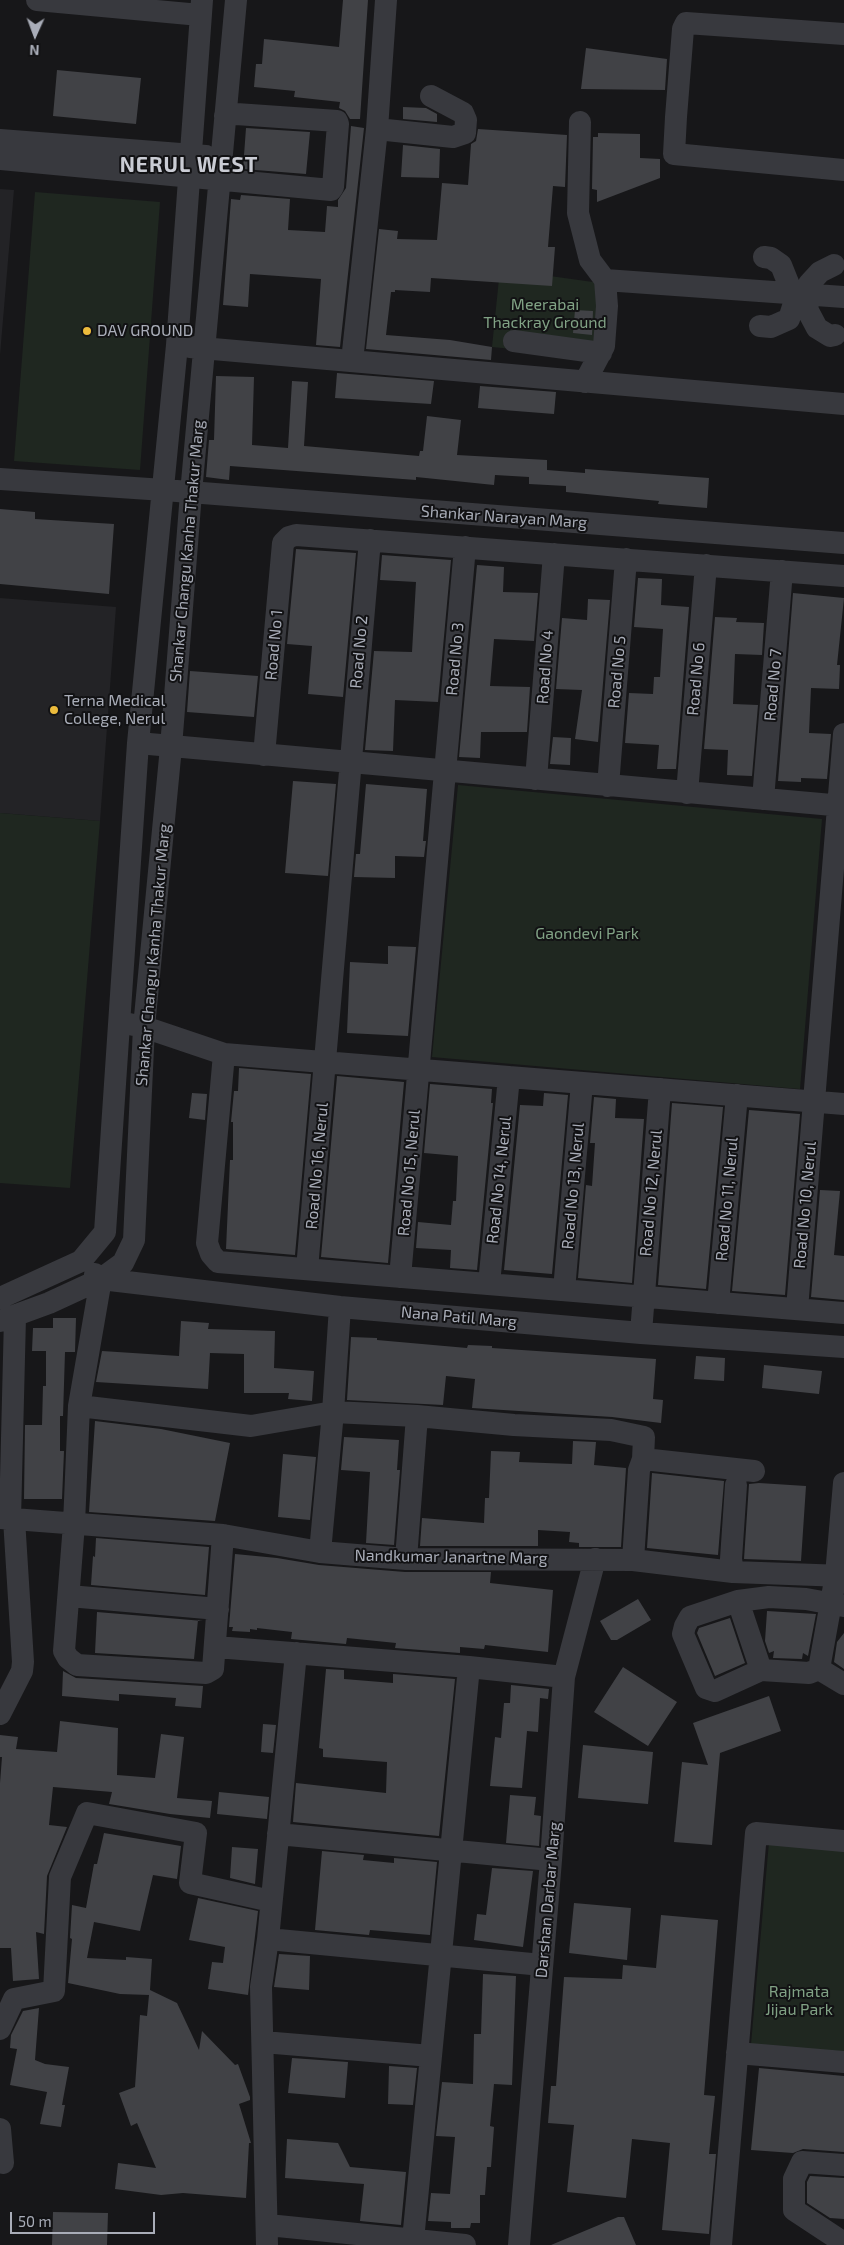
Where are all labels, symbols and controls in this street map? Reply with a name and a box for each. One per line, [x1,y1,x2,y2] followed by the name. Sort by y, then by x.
[10,10,60,60] north arrow
[29,42,40,59] text: N
[118,152,260,178] district label: NERUL WEST
[483,295,607,333] park label: Meerabai Thackray Ground
[97,321,193,341] place label: DAV GROUND
[81,325,93,337] marker: DAV GROUND
[166,419,208,683] street label: Shankar Changu Kanha Thakur Marg
[420,502,588,532] street label: Shankar Narayan Marg
[261,609,287,681] street label: Road No 1
[346,615,372,689] street label: Road No 2
[442,622,468,696] street label: Road No 3
[533,629,557,705] street label: Road No 4
[604,635,630,709] street label: Road No 5
[683,642,709,716] street label: Road No 6
[760,648,786,722] street label: Road No 7
[64,691,165,729] place label: Terna Medical College, Nerul
[48,704,60,716] marker: Terna Medical College, Nerul
[132,823,174,1087] street label: Shankar Changu Kanha Thakur Marg
[535,924,639,944] park label: Gaondevi Park
[302,1102,332,1230] street label: Road No 16, Nerul
[394,1109,424,1237] street label: Road No 15, Nerul
[483,1115,515,1245] street label: Road No 14, Nerul
[558,1122,588,1250] street label: Road No 13, Nerul
[636,1129,666,1257] street label: Road No 12, Nerul
[712,1136,742,1262] street label: Road No 11, Nerul
[790,1141,820,1269] street label: Road No 10, Nerul
[400,1302,518,1332] street label: Nana Patil Marg
[354,1546,548,1568] street label: Nandkumar Janartne Marg
[532,1821,564,1979] street label: Darshan Darbar Marg
[765,1982,833,2020] park label: Rajmata Jijau Park
[12,2202,158,2234] scale bar
[18,2212,52,2230] text: 50 m

